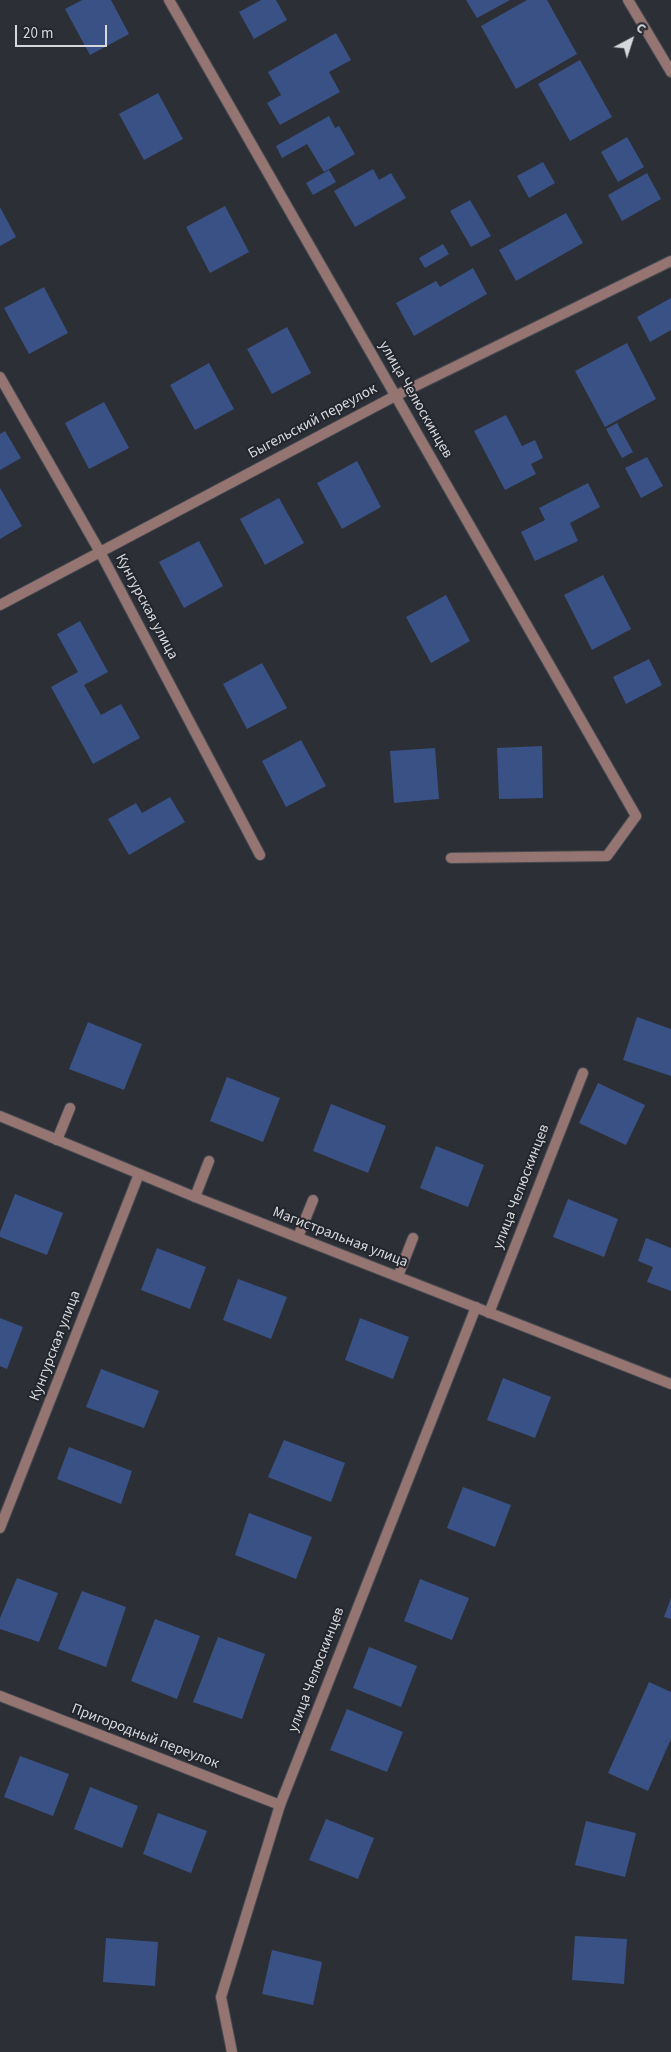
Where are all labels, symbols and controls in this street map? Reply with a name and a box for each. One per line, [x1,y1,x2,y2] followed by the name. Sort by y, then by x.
[18,15,110,47] scale bar
[606,15,656,65] north arrow
[631,18,650,39] text: С
[23,23,53,44] text: 20 m
[374,338,456,462] street label: улица Челюскинцев
[246,380,380,464] street label: Быгельский переулок
[111,551,181,663] street label: Кунгурская улица
[490,1122,554,1252] street label: улица Челюскинцев
[270,1204,410,1272] street label: Магистральная улица
[27,1288,85,1404] street label: Кунгурская улица
[285,1605,349,1735] street label: улица Челюскинцев
[69,1701,221,1773] street label: Пригородный переулок

